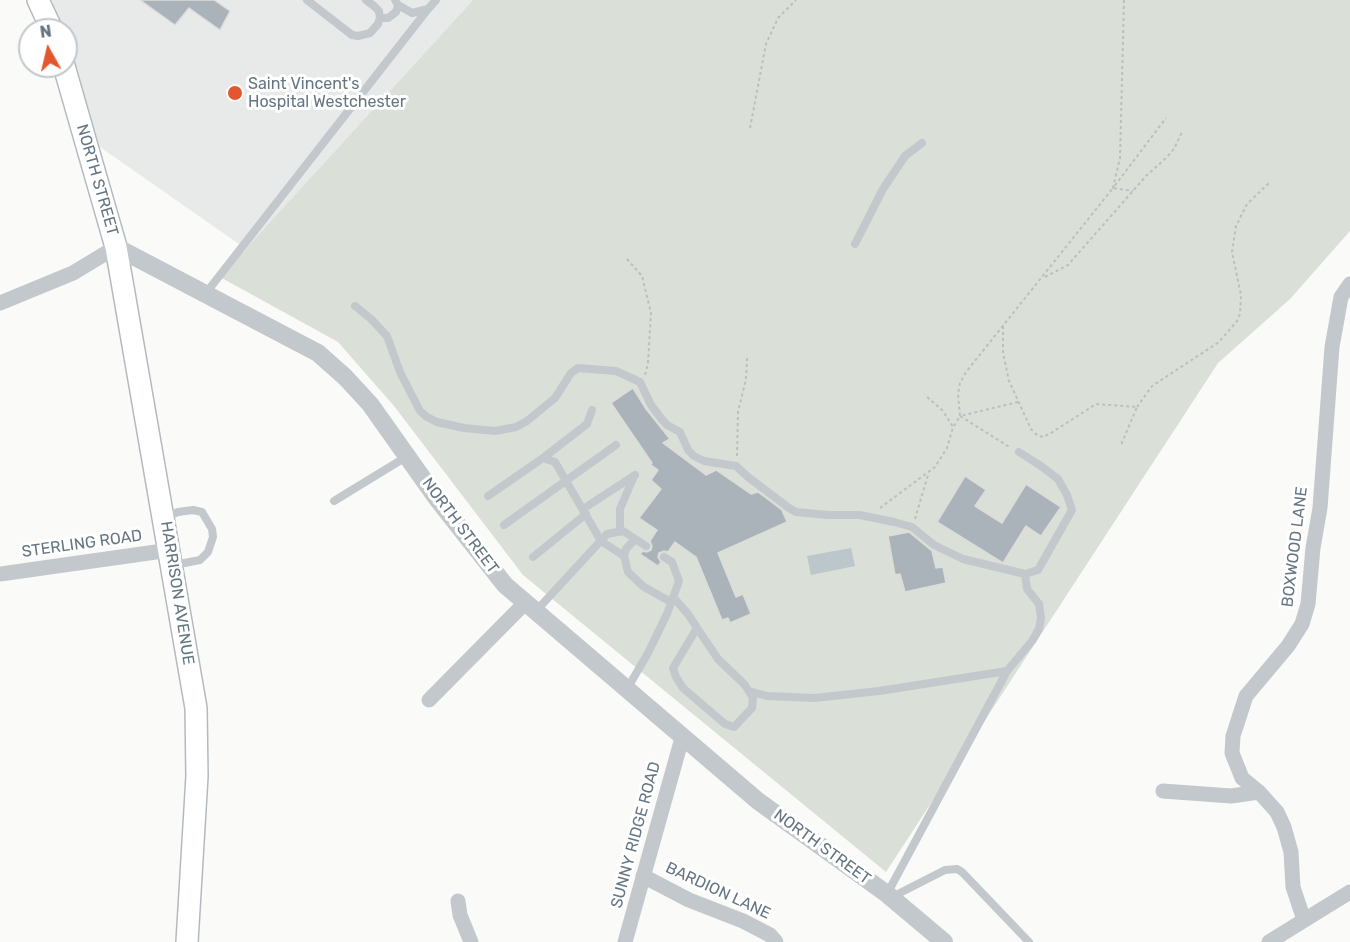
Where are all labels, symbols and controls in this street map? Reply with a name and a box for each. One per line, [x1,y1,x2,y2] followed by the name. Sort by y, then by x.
[18,18,78,78] north arrow
[39,21,53,42] text: N
[248,74,406,112] place label: Saint Vincent's Hospital Westchester
[226,84,244,102] marker: Saint Vincent's Hospital Westchester
[72,122,122,238] street label: NORTH STREET
[418,474,502,578] street label: NORTH STREET
[1278,486,1312,608] street label: BOXWOOD LANE
[156,520,198,666] street label: HARRISON AVENUE
[21,526,143,562] street label: STERLING ROAD
[607,760,665,910] street label: SUNNY RIDGE ROAD
[770,805,874,889] street label: NORTH STREET
[662,858,774,924] street label: BARDION LANE

